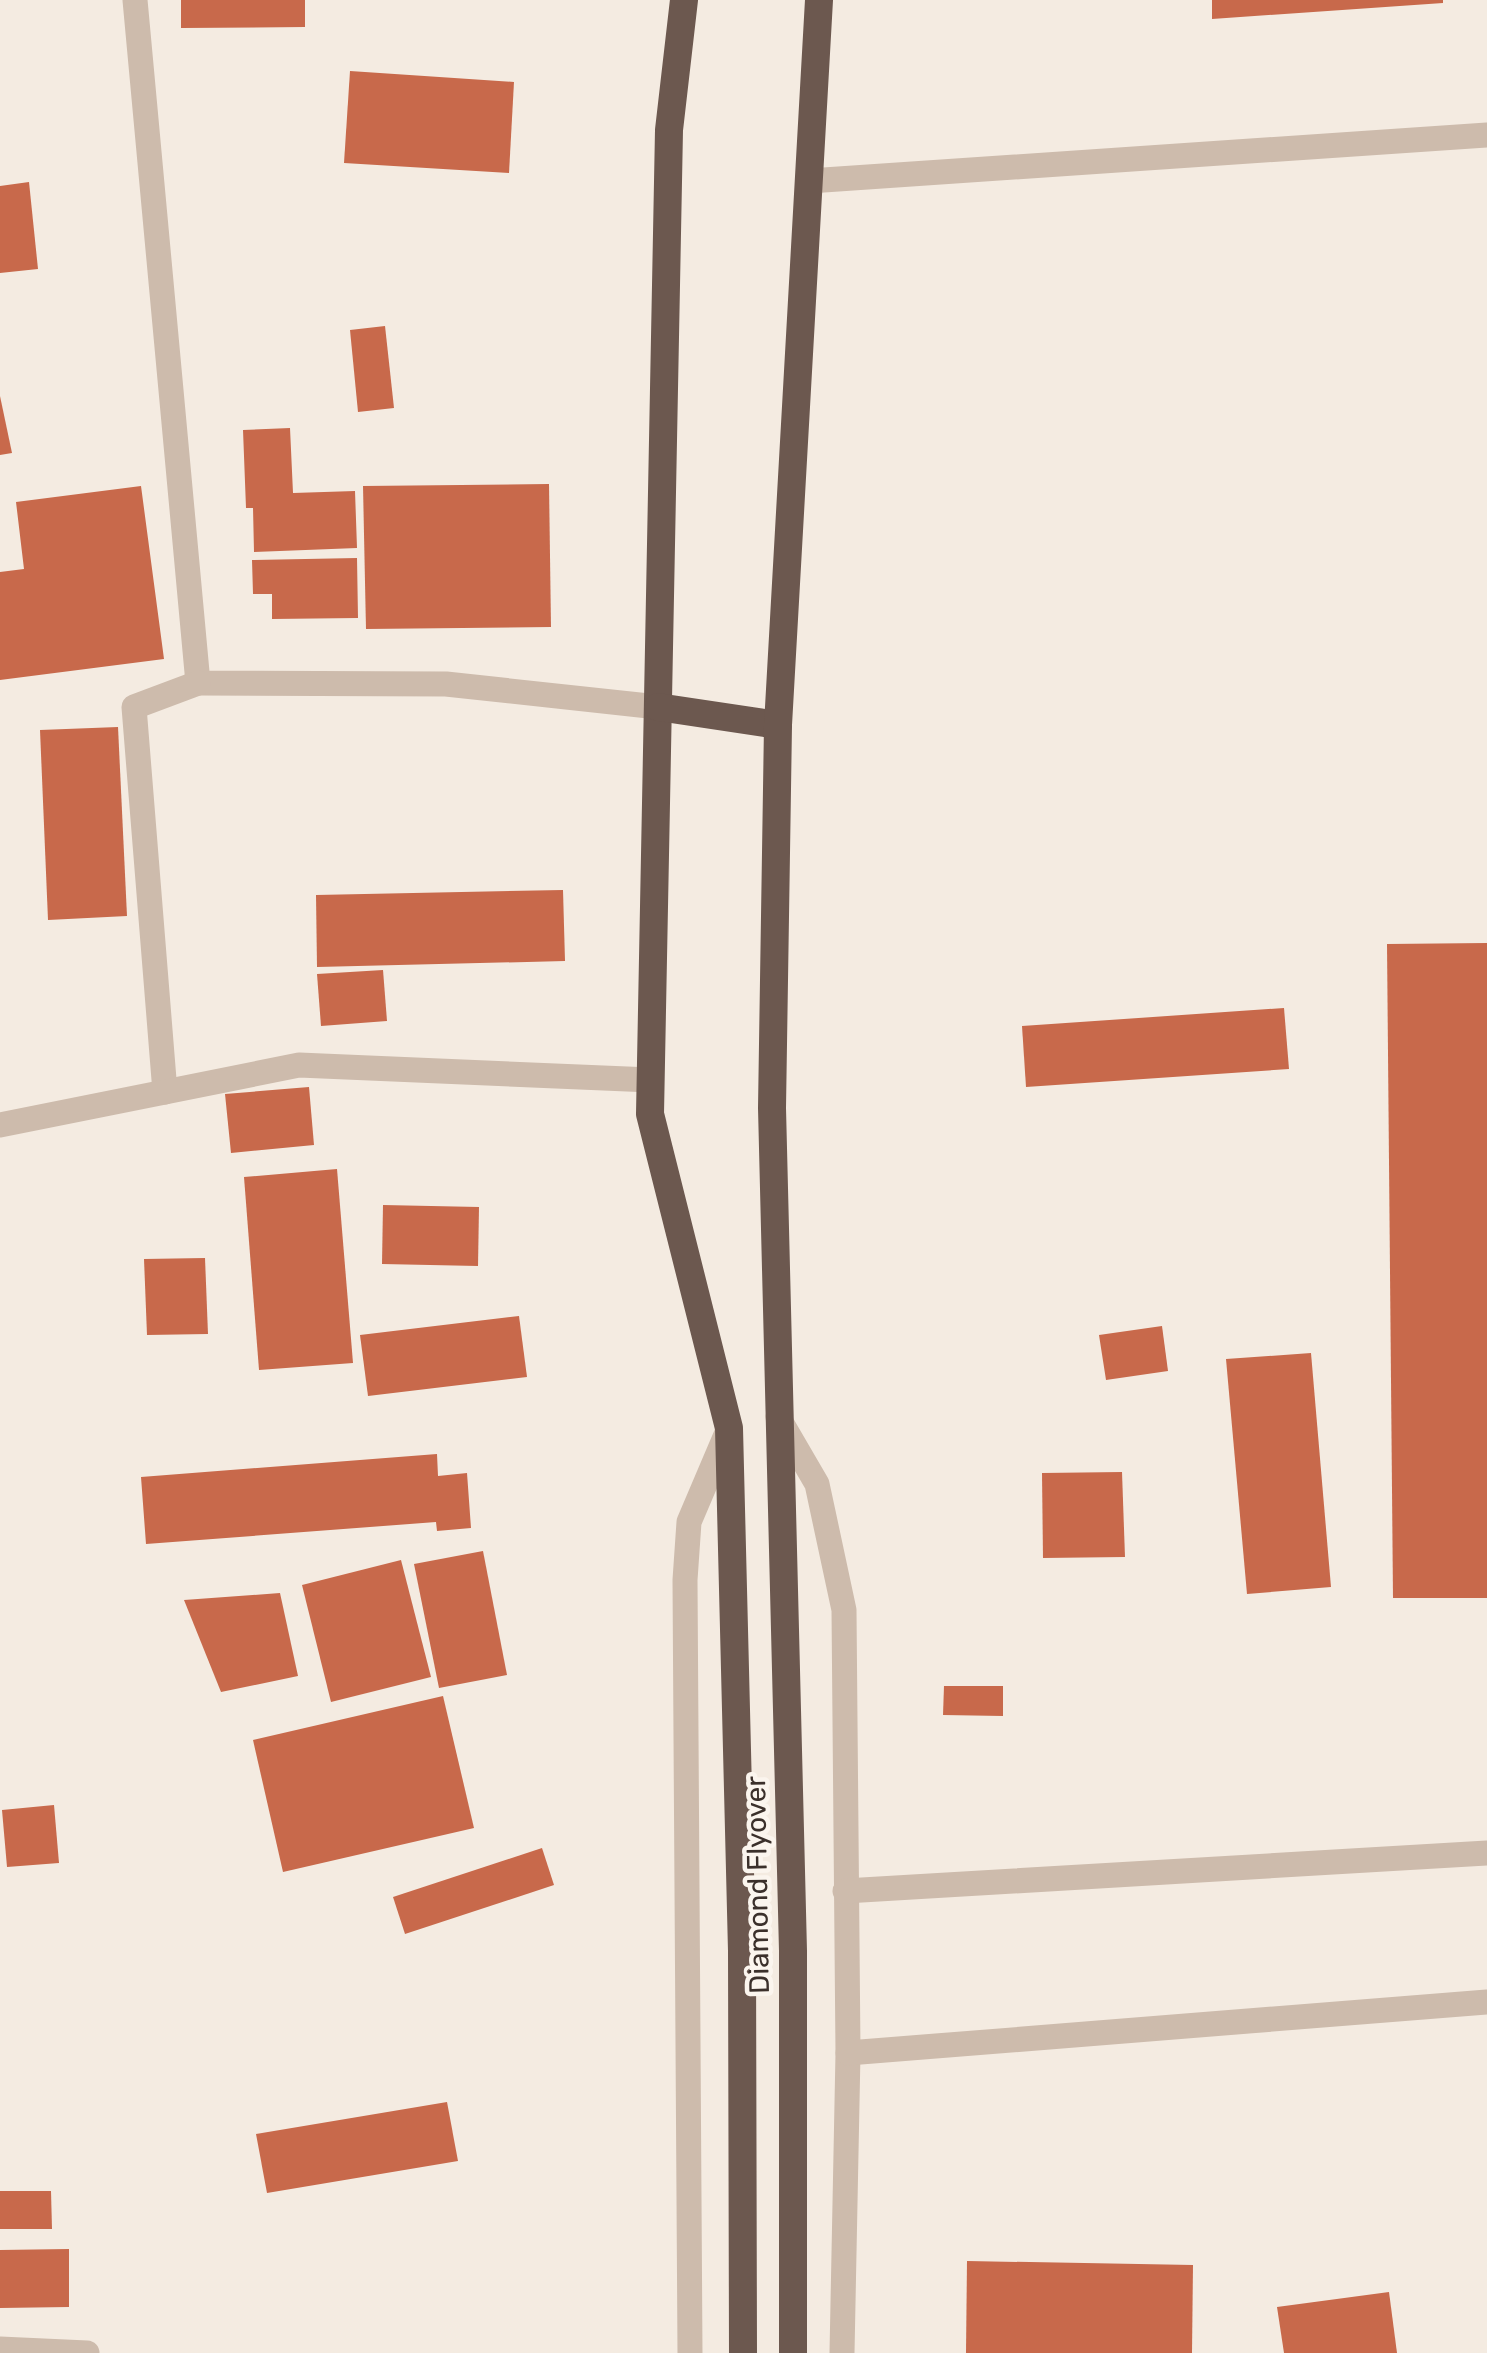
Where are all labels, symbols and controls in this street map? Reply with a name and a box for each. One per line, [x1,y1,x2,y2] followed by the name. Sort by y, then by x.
[739,1775,776,1994] street label: Diamond Flyover

